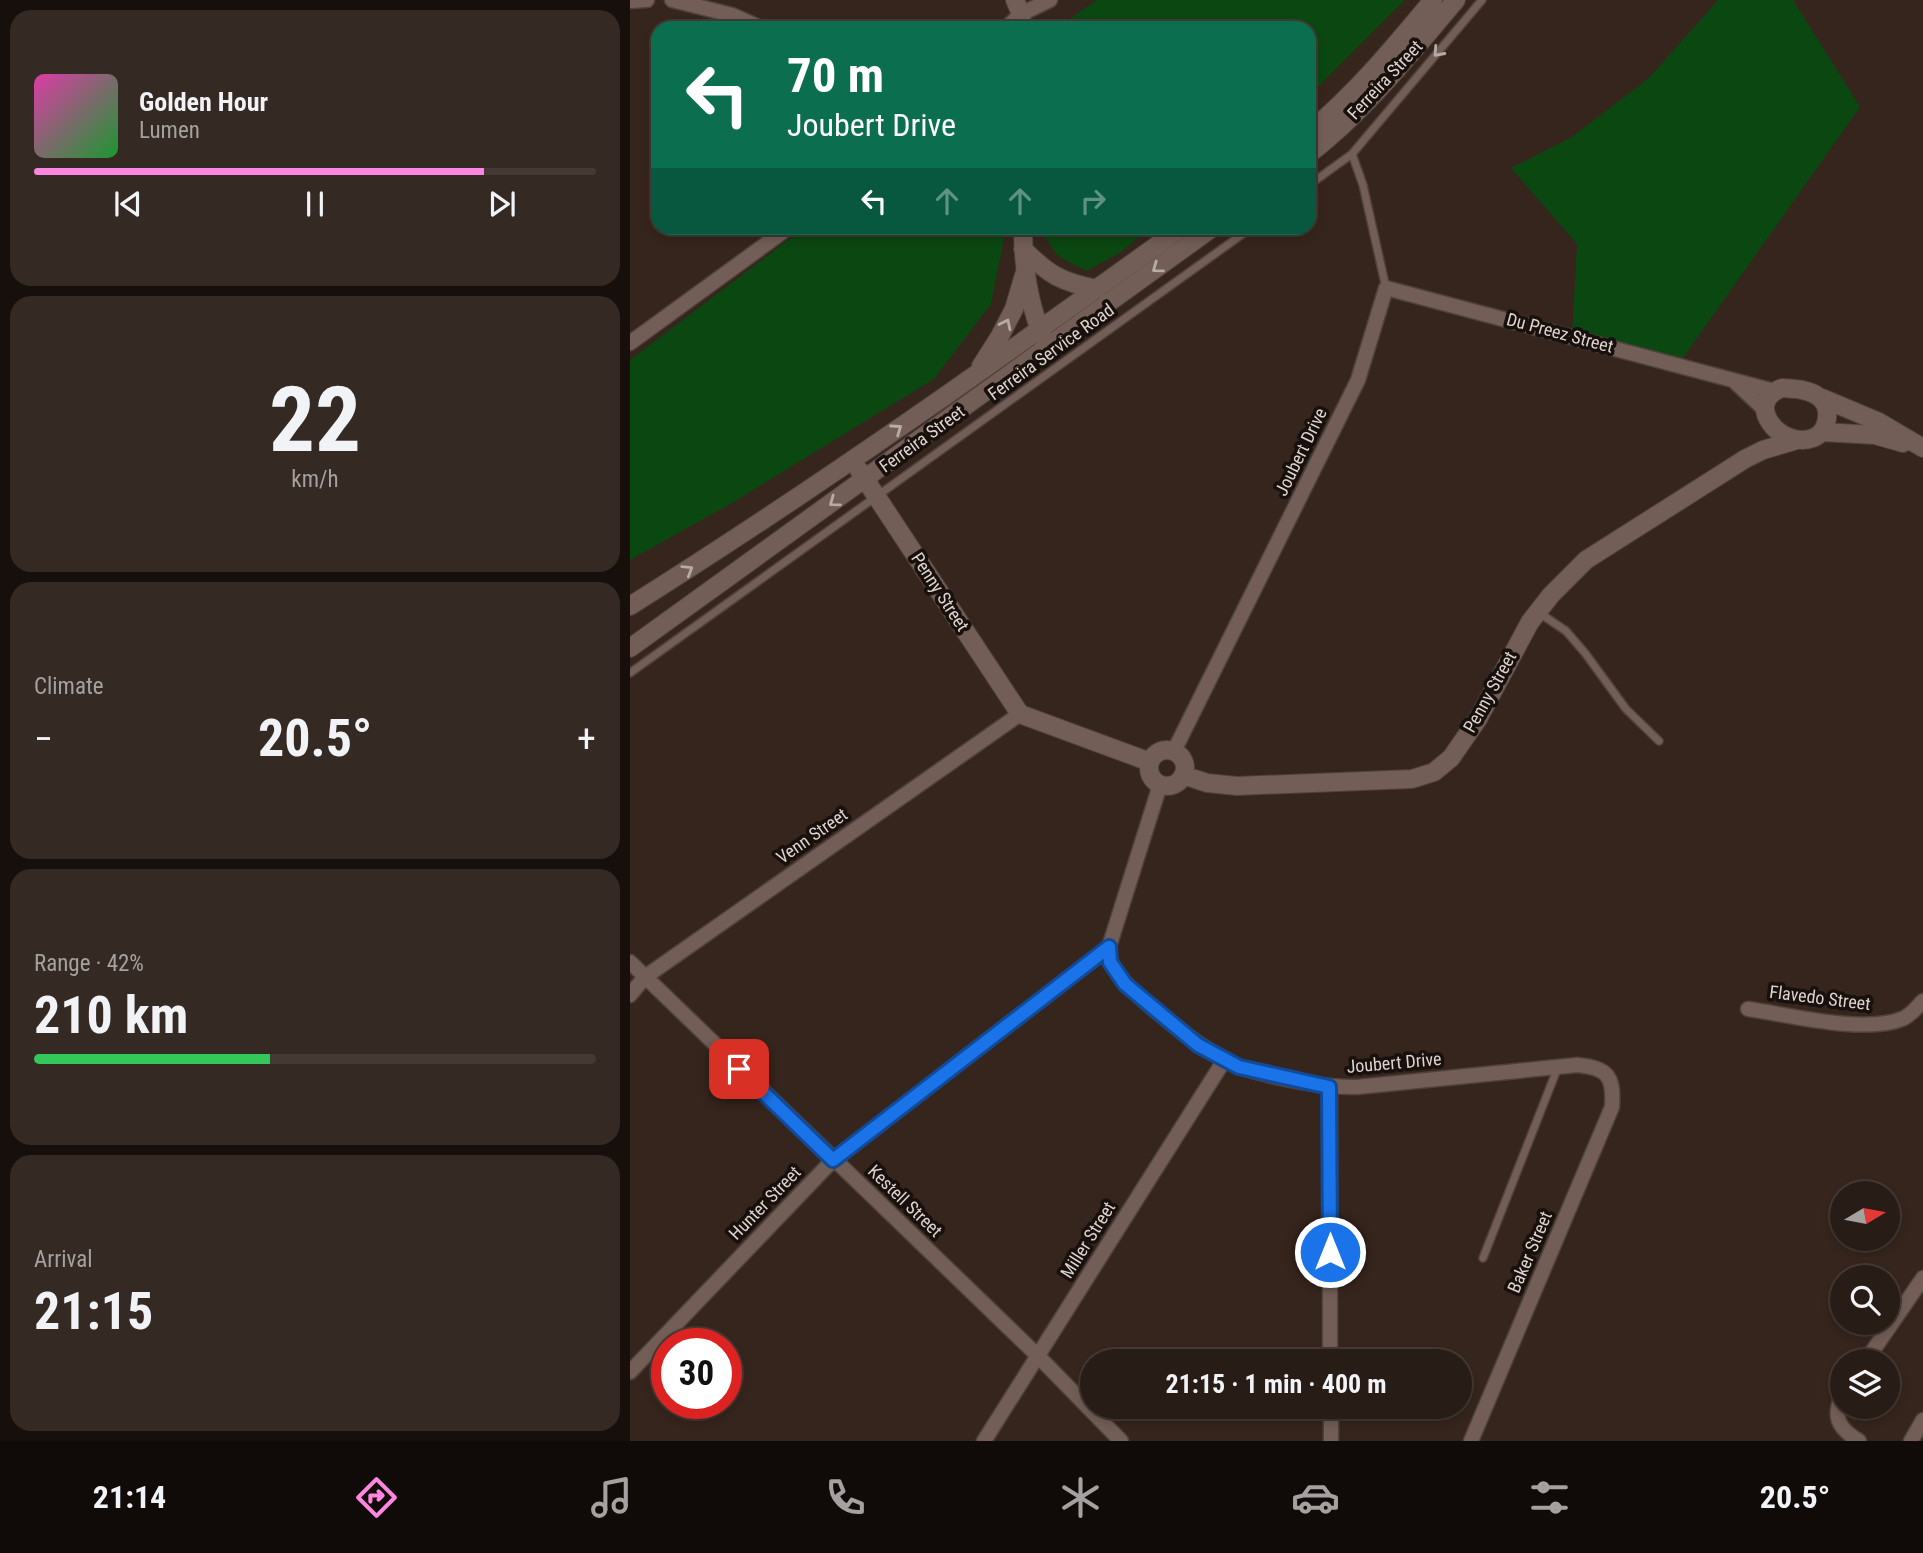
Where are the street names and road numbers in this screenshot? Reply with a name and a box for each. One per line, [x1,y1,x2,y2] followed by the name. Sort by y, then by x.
[1343,36,1427,124] street label: Ferreira Street
[984,299,1118,404] street label: Ferreira Service Road
[1505,308,1616,357] street label: Du Preez Street
[875,401,968,477] street label: Ferreira Street
[1270,404,1331,499] street label: Joubert Drive
[907,548,974,635] street label: Penny Street
[1459,648,1520,736] street label: Penny Street
[772,804,851,868] street label: Venn Street
[1768,981,1872,1014] street label: Flavedo Street
[1346,1048,1442,1077] street label: Joubert Drive
[864,1160,947,1241] street label: Kestell Street
[724,1161,805,1244] street label: Hunter Street
[1056,1198,1119,1282] street label: Miller Street
[1503,1208,1556,1296] street label: Baker Street

